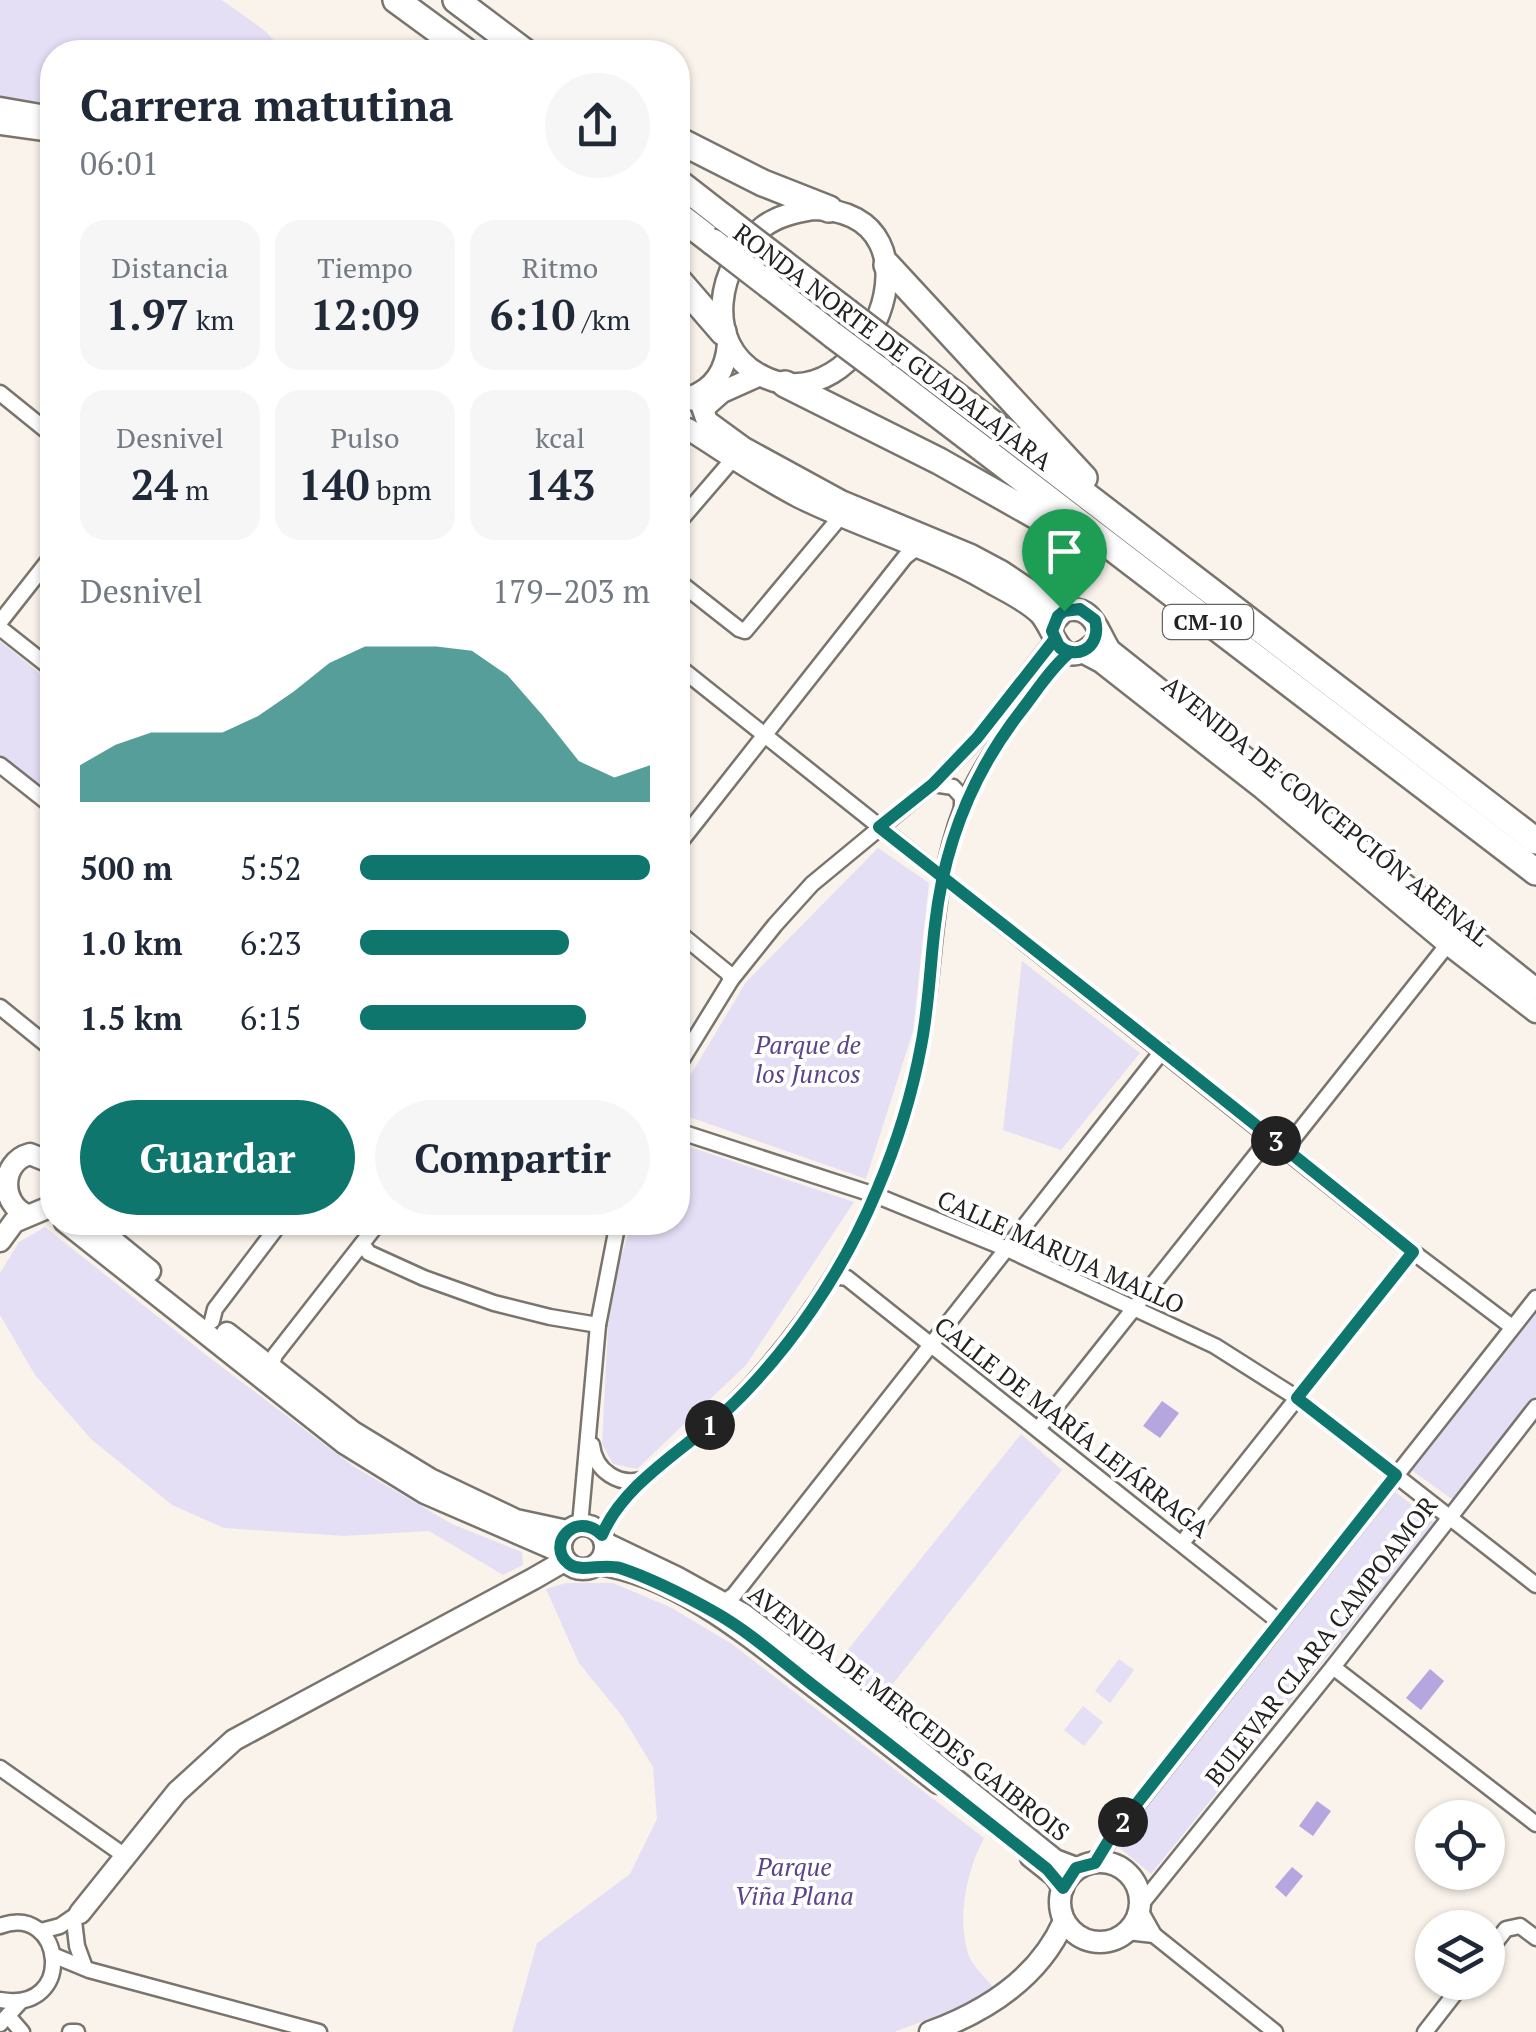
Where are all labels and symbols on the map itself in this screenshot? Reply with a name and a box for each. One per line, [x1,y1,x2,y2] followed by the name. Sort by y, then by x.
[727,216,1060,478] street label: RONDA NORTE DE GUADALAJARA
[1022,509,1107,612] pin
[1163,605,1253,639] road number: CM-10
[1156,668,1497,953] street label: AVENIDA DE CONCEPCIÓN ARENAL
[754,1028,861,1090] park label: Parque de los Juncos
[1251,1116,1301,1166] pin: 3
[932,1182,1190,1321] street label: CALLE MARUJA MALLO
[928,1309,1217,1545] street label: CALLE DE MARÍA LEJÁRRAGA
[685,1400,735,1450] pin: 1
[1197,1489,1444,1792] street label: BULEVAR CLARA CAMPOAMOR
[742,1577,1077,1848] street label: AVENIDA DE MERCEDES GAIBROIS
[1098,1797,1148,1847] pin: 2
[734,1850,854,1912] park label: Parque Viña Plana

